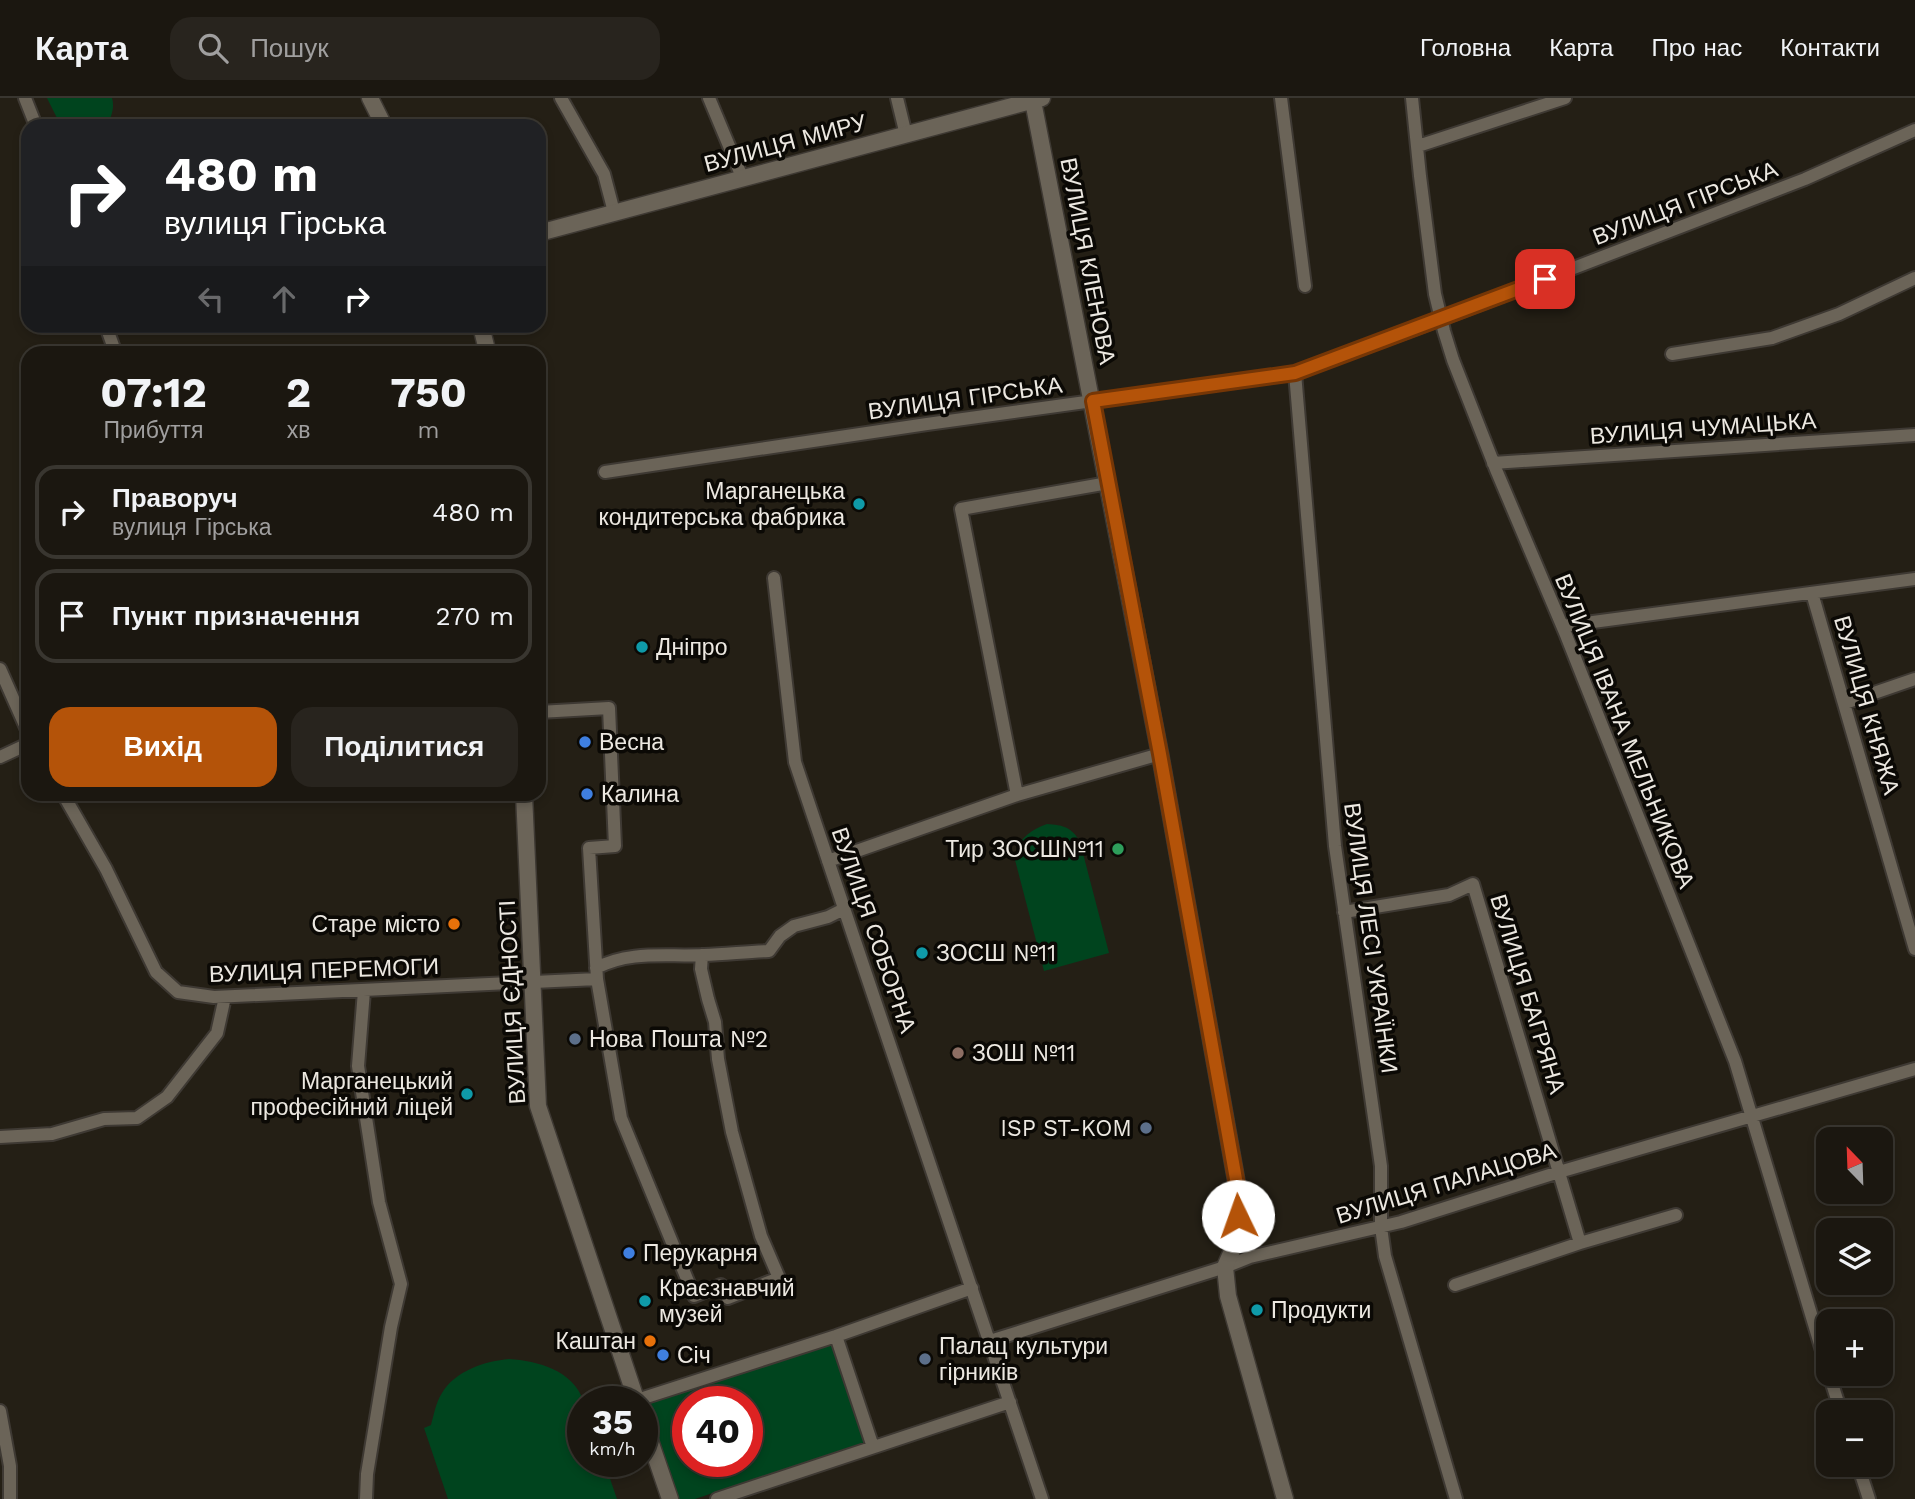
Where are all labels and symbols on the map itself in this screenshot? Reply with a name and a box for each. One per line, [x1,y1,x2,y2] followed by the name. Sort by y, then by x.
[701,109,869,178] street label: ВУЛИЦЯ МИРУ
[1054,156,1121,367] street label: ВУЛИЦЯ КЛЕНОВА
[1589,156,1782,251] street label: ВУЛИЦЯ ГІРСЬКА
[1515,249,1575,309] pin
[866,371,1065,425] street label: ВУЛИЦЯ ГІРСЬКА
[1589,407,1818,450] street label: ВУЛИЦЯ ЧУМАЦЬКА
[598,478,845,531] place label: Марганецька кондитерська фабрика
[851,496,867,512] marker: Марганецька кондитерська фабрика
[1549,570,1700,893] street label: ВУЛИЦЯ ІВАНА МЕЛЬНИКОВА
[1828,613,1905,798] street label: ВУЛИЦЯ КНЯЖА
[656,634,727,661] place label: Дніпро
[634,639,650,655] marker: Дніпро
[599,729,664,756] place label: Весна
[577,734,593,750] marker: Весна
[601,781,679,808] place label: Калина
[579,786,595,802] marker: Калина
[1338,801,1403,1075] street label: ВУЛИЦЯ ЛЕСІ УКРАЇНКИ
[826,824,922,1037] street label: ВУЛИЦЯ СОБОРНА
[945,836,1104,863] place label: Тир ЗОСШ№11
[1110,841,1126,857] marker: Тир ЗОСШ№11
[1484,891,1571,1098] street label: ВУЛИЦЯ БАГРЯНА
[494,899,531,1105] street label: ВУЛИЦЯ ЄДНОСТІ
[311,911,440,938] place label: Старе місто
[446,916,462,932] marker: Старе місто
[936,940,1056,967] place label: ЗОСШ №11
[914,945,930,961] marker: ЗОСШ №11
[209,953,439,988] street label: ВУЛИЦЯ ПЕРЕМОГИ
[589,1026,768,1053] place label: Нова Пошта №2
[567,1031,583,1047] marker: Нова Пошта №2
[972,1040,1076,1067] place label: ЗОШ №11
[950,1045,966,1061] marker: ЗОШ №11
[250,1068,453,1121] place label: Марганецький професійний ліцей
[459,1086,475,1102] marker: Марганецький професійний ліцей
[1000,1115,1132,1142] place label: ISP ST-KOM
[1138,1120,1154,1136] marker: ISP ST-KOM
[1816,1127,1894,1204] north arrow
[1333,1137,1560,1230] street label: ВУЛИЦЯ ПАЛАЦОВА
[1201,1179,1275,1253] position arrow
[643,1240,758,1267] place label: Перукарня
[621,1245,637,1261] marker: Перукарня
[659,1275,795,1328] place label: Краєзнавчий музей
[637,1293,653,1309] marker: Краєзнавчий музей
[1271,1297,1371,1324] place label: Продукти
[1249,1302,1265,1318] marker: Продукти
[556,1328,636,1355] place label: Каштан
[642,1333,658,1349] marker: Каштан
[939,1333,1108,1386] place label: Палац культури гірників
[677,1342,711,1369] place label: Січ
[655,1347,671,1363] marker: Січ
[917,1351,933,1367] marker: Палац культури гірників
[672,1386,763,1477] speed limit sign: 40

